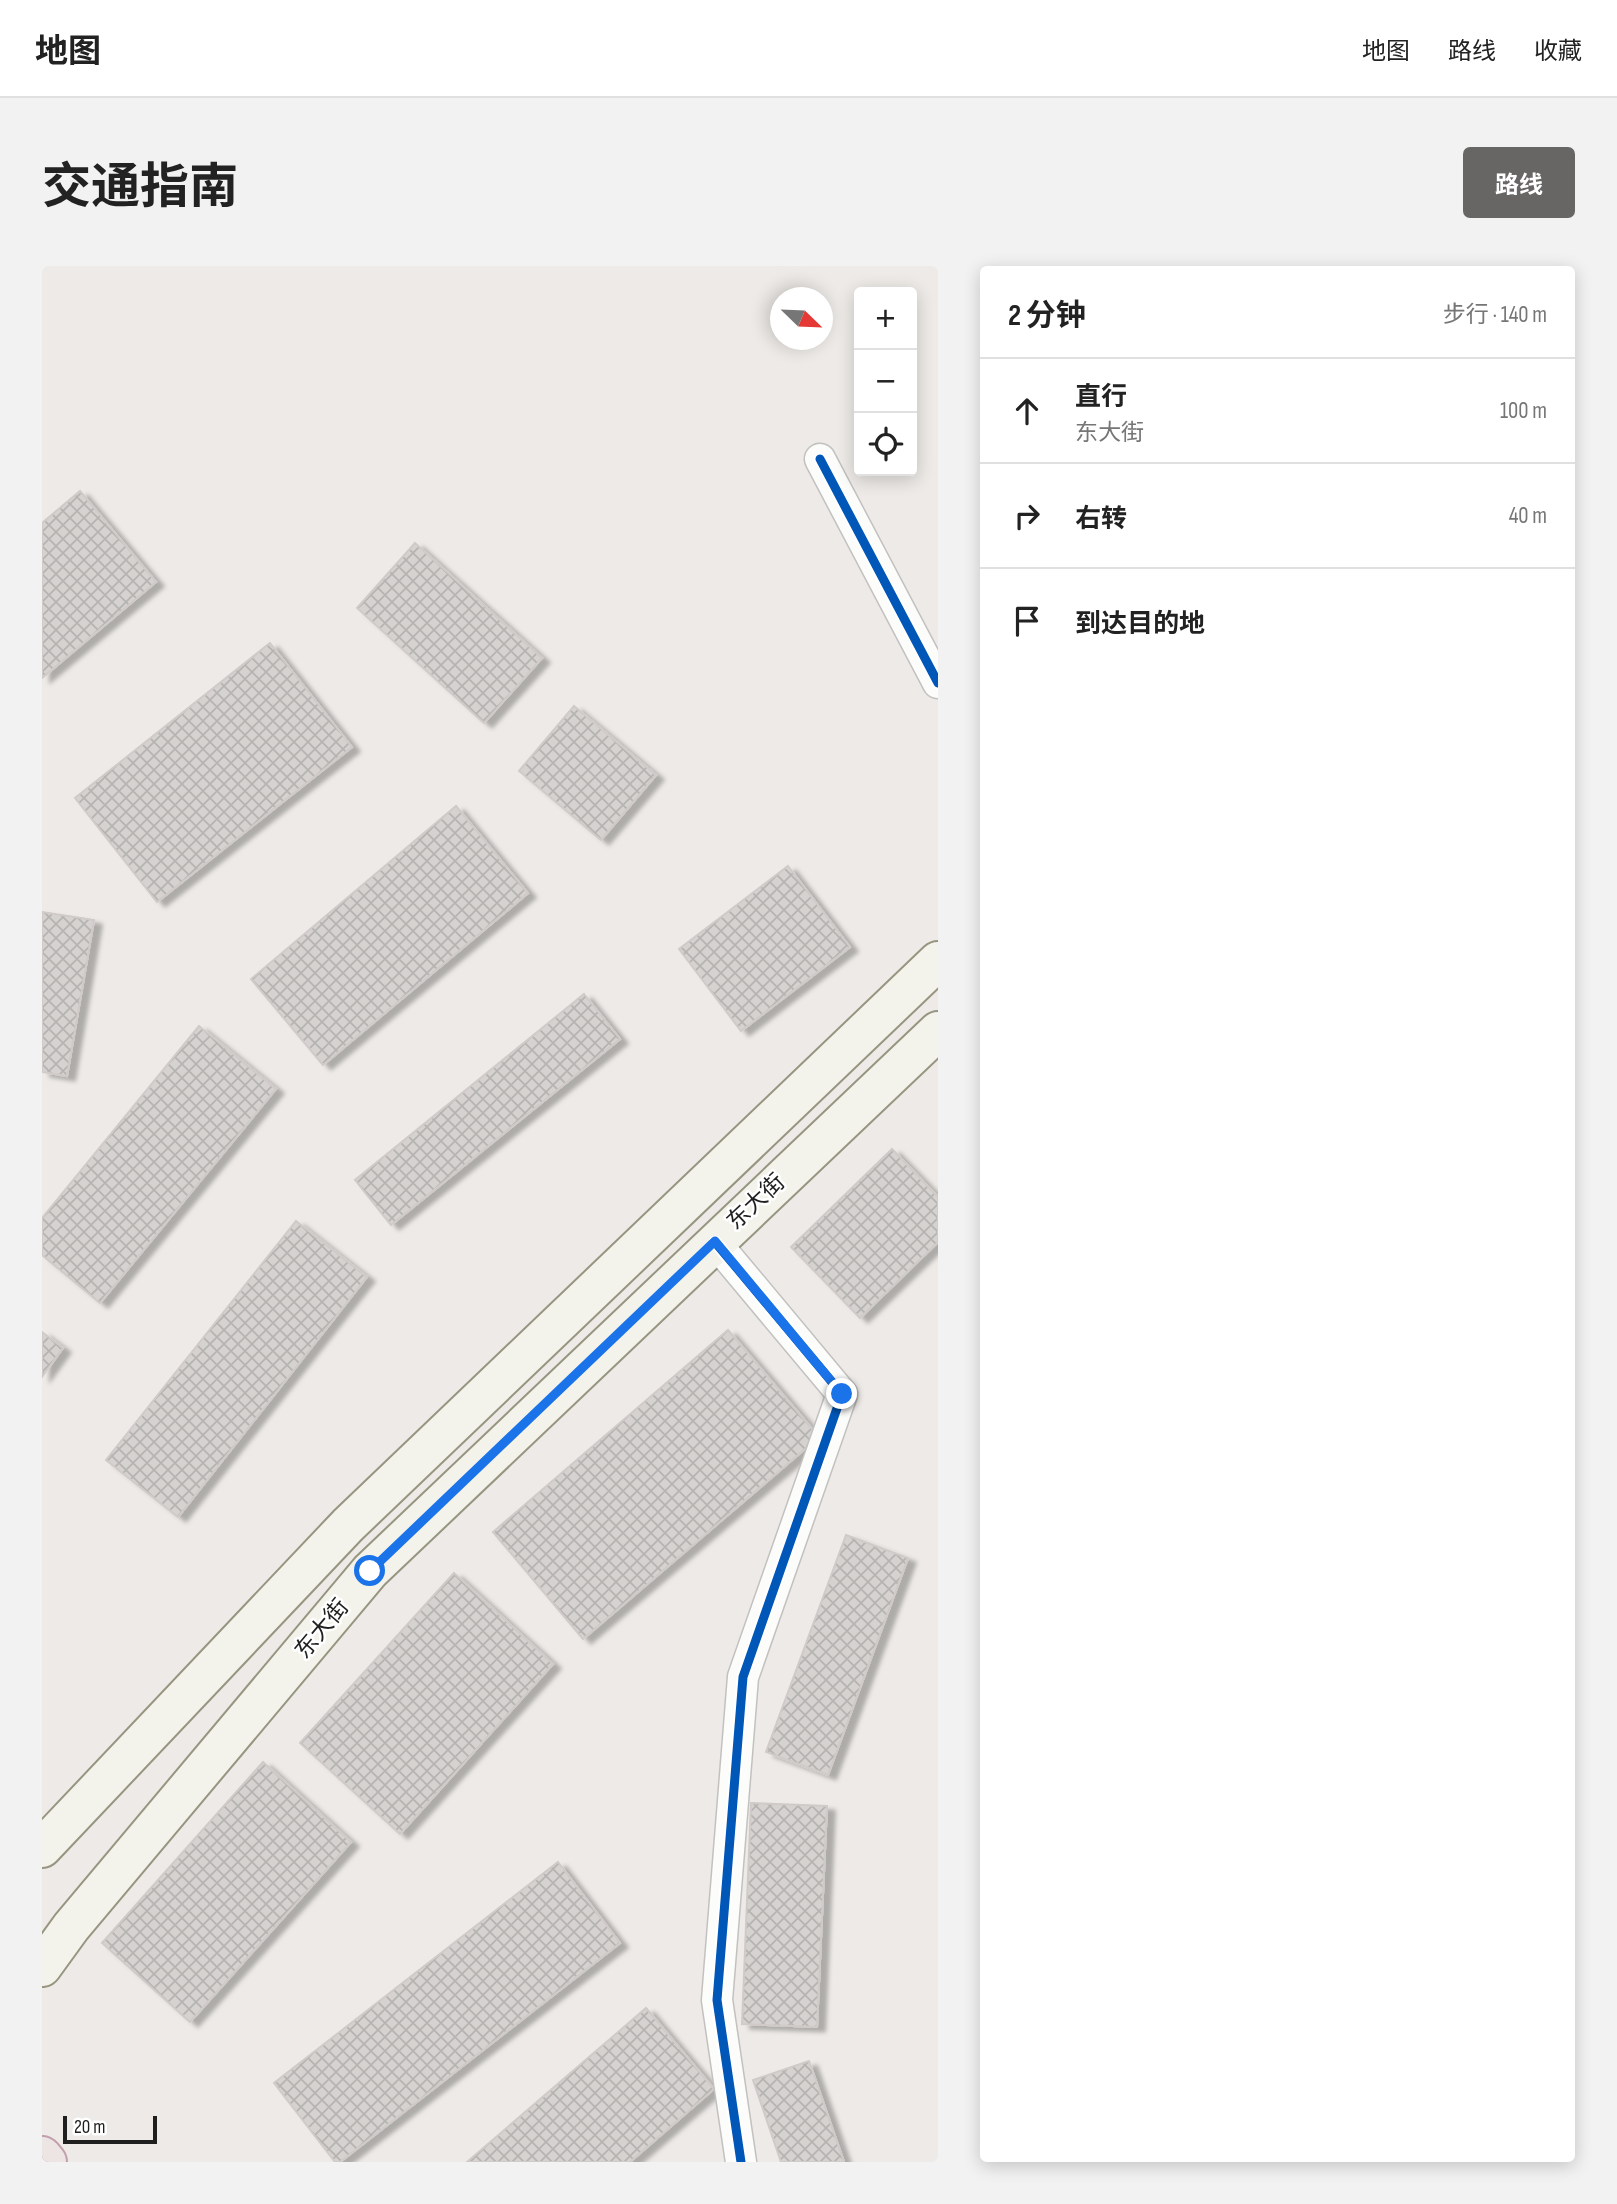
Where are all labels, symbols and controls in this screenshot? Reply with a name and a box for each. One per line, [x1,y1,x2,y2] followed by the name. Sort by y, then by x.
[35,32,101,72] text: 地图
[1362,37,1410,66] text: 地图
[1448,37,1496,66] text: 路线
[1534,37,1582,66] text: 收藏
[1463,147,1575,218] button: 路线
[42,159,238,218] text: 交通指南
[770,287,833,350] north arrow
[854,287,917,476] map controls
[854,287,917,350] button: +
[1008,298,1086,334] text: 2 分钟
[1443,301,1547,329] text: 步行 · 140 m
[854,350,917,413] button: −
[1075,382,1127,413] text: 直行
[1008,392,1046,430] icon: ahead
[1500,397,1547,425] text: 100 m
[854,413,917,476] button: locate
[1075,419,1144,447] text: 东大街
[1008,497,1046,535] icon: right
[1509,502,1547,530] text: 40 m
[1075,504,1127,535] text: 右转
[1008,602,1046,640] icon: arrive
[1075,609,1205,640] text: 到达目的地
[721,1168,791,1236] street label: 东大街
[826,1378,857,1409] route end
[354,1555,385,1586] route start
[289,1594,355,1664] street label: 东大街
[63,2113,158,2145] scale bar
[74,2116,106,2139] text: 20 m

